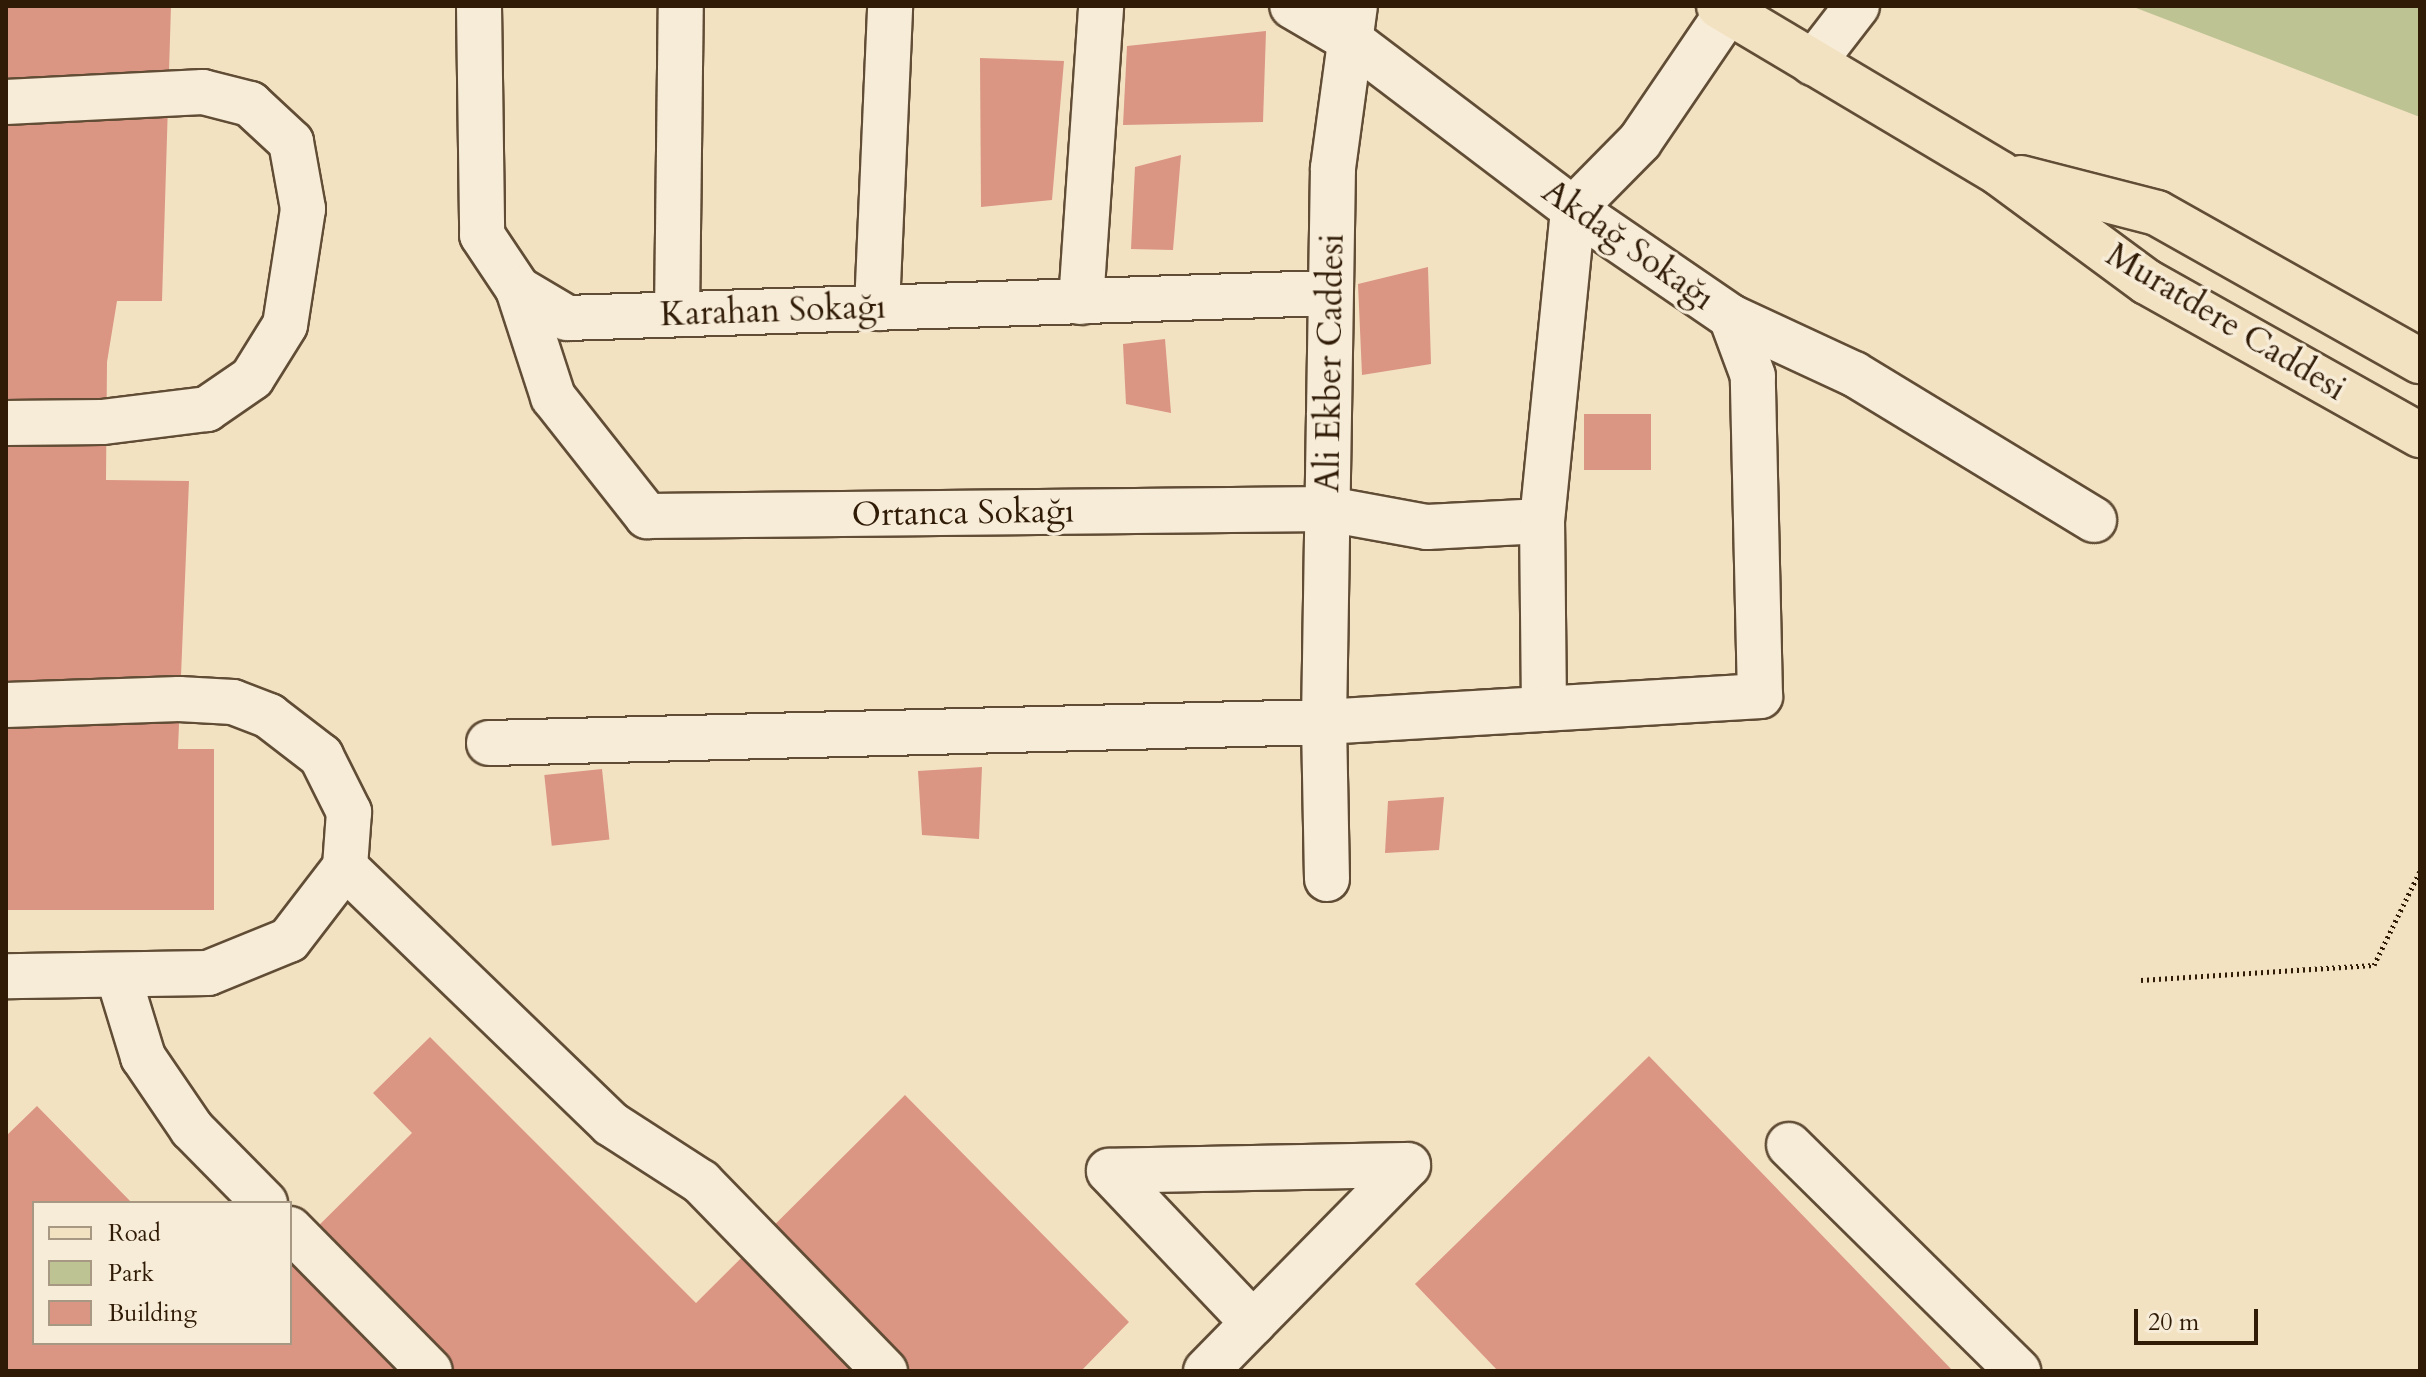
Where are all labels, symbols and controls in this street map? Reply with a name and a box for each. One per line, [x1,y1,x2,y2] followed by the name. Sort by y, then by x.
[1534,171,1722,319] street label: Akdağ Sokağı
[1307,233,1353,493] street label: Ali Ekber Caddesi
[2099,234,2353,410] street label: Muratdere Caddesi
[659,287,887,335] street label: Karahan Sokağı
[851,491,1075,535] street label: Ortanca Sokağı
[32,1201,292,1345] legend
[108,1217,161,1250] text: Road
[108,1257,154,1290] text: Park
[2138,1293,2262,1343] scale bar
[108,1297,197,1330] text: Building
[2148,1306,2199,1339] text: 20 m

